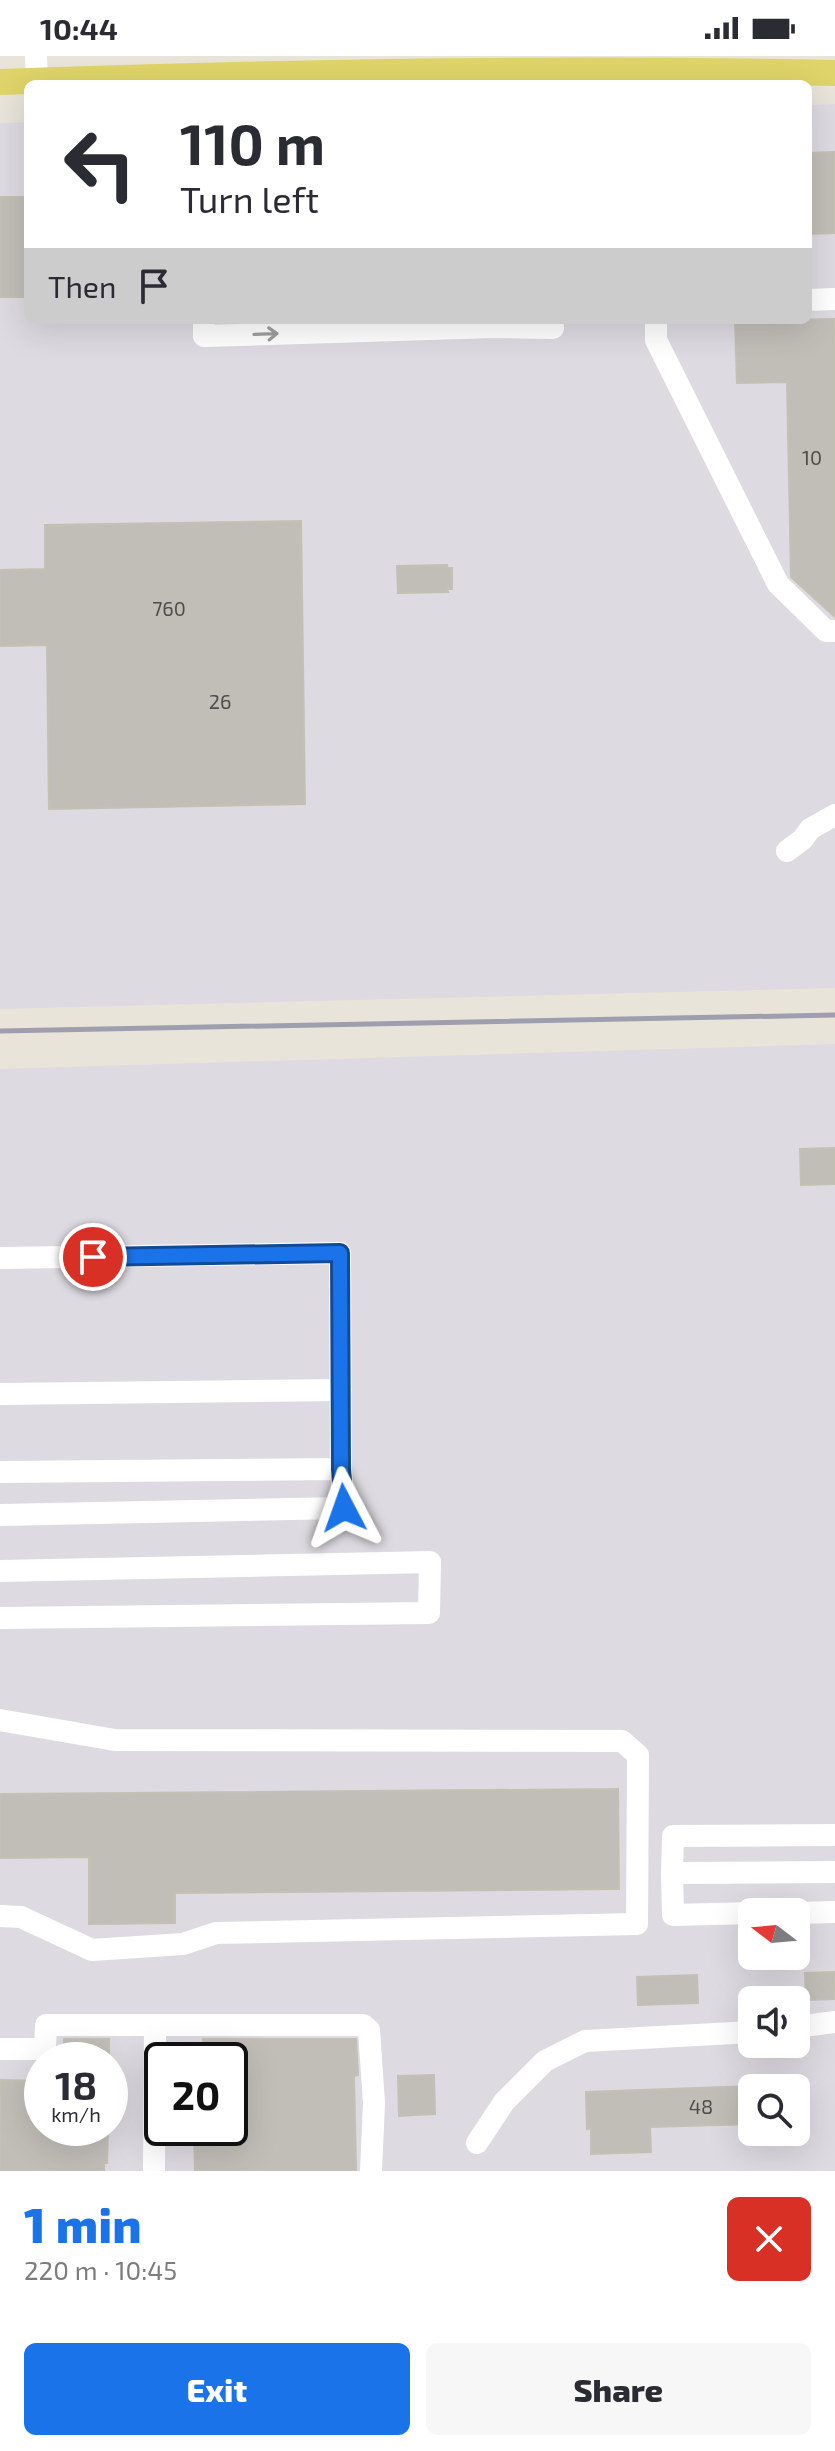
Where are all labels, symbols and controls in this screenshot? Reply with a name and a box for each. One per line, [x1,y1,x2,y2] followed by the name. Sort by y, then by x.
[40,10,118,46] text: 10:44
[180,109,325,176] text: 110 m
[48,112,152,216] icon: left
[180,177,319,220] text: Turn left
[132,264,176,308] icon: arrive
[48,268,116,304] text: Then
[252,327,279,342] one-way arrow
[802,445,822,469] house number: 10
[152,596,186,620] house number: 760
[209,689,231,713] house number: 26
[59,1223,127,1291] pin
[71,1235,115,1279] icon: arrive
[302,1466,386,1550] position arrow
[738,1898,810,1970] north arrow
[738,1898,810,2146] map controls
[738,1986,810,2058] button: sound
[144,2042,248,2146] speed limit sign: 20
[55,2060,97,2108] text: 18
[738,2074,810,2146] button: search
[689,2094,713,2118] house number: 48
[51,2102,101,2126] text: km/h
[24,2195,142,2253] text: 1 min
[727,2197,811,2281] button: close
[24,2254,177,2285] text: 220 m · 10:45
[24,2343,410,2435] button: Exit
[426,2343,811,2435] button: Share

